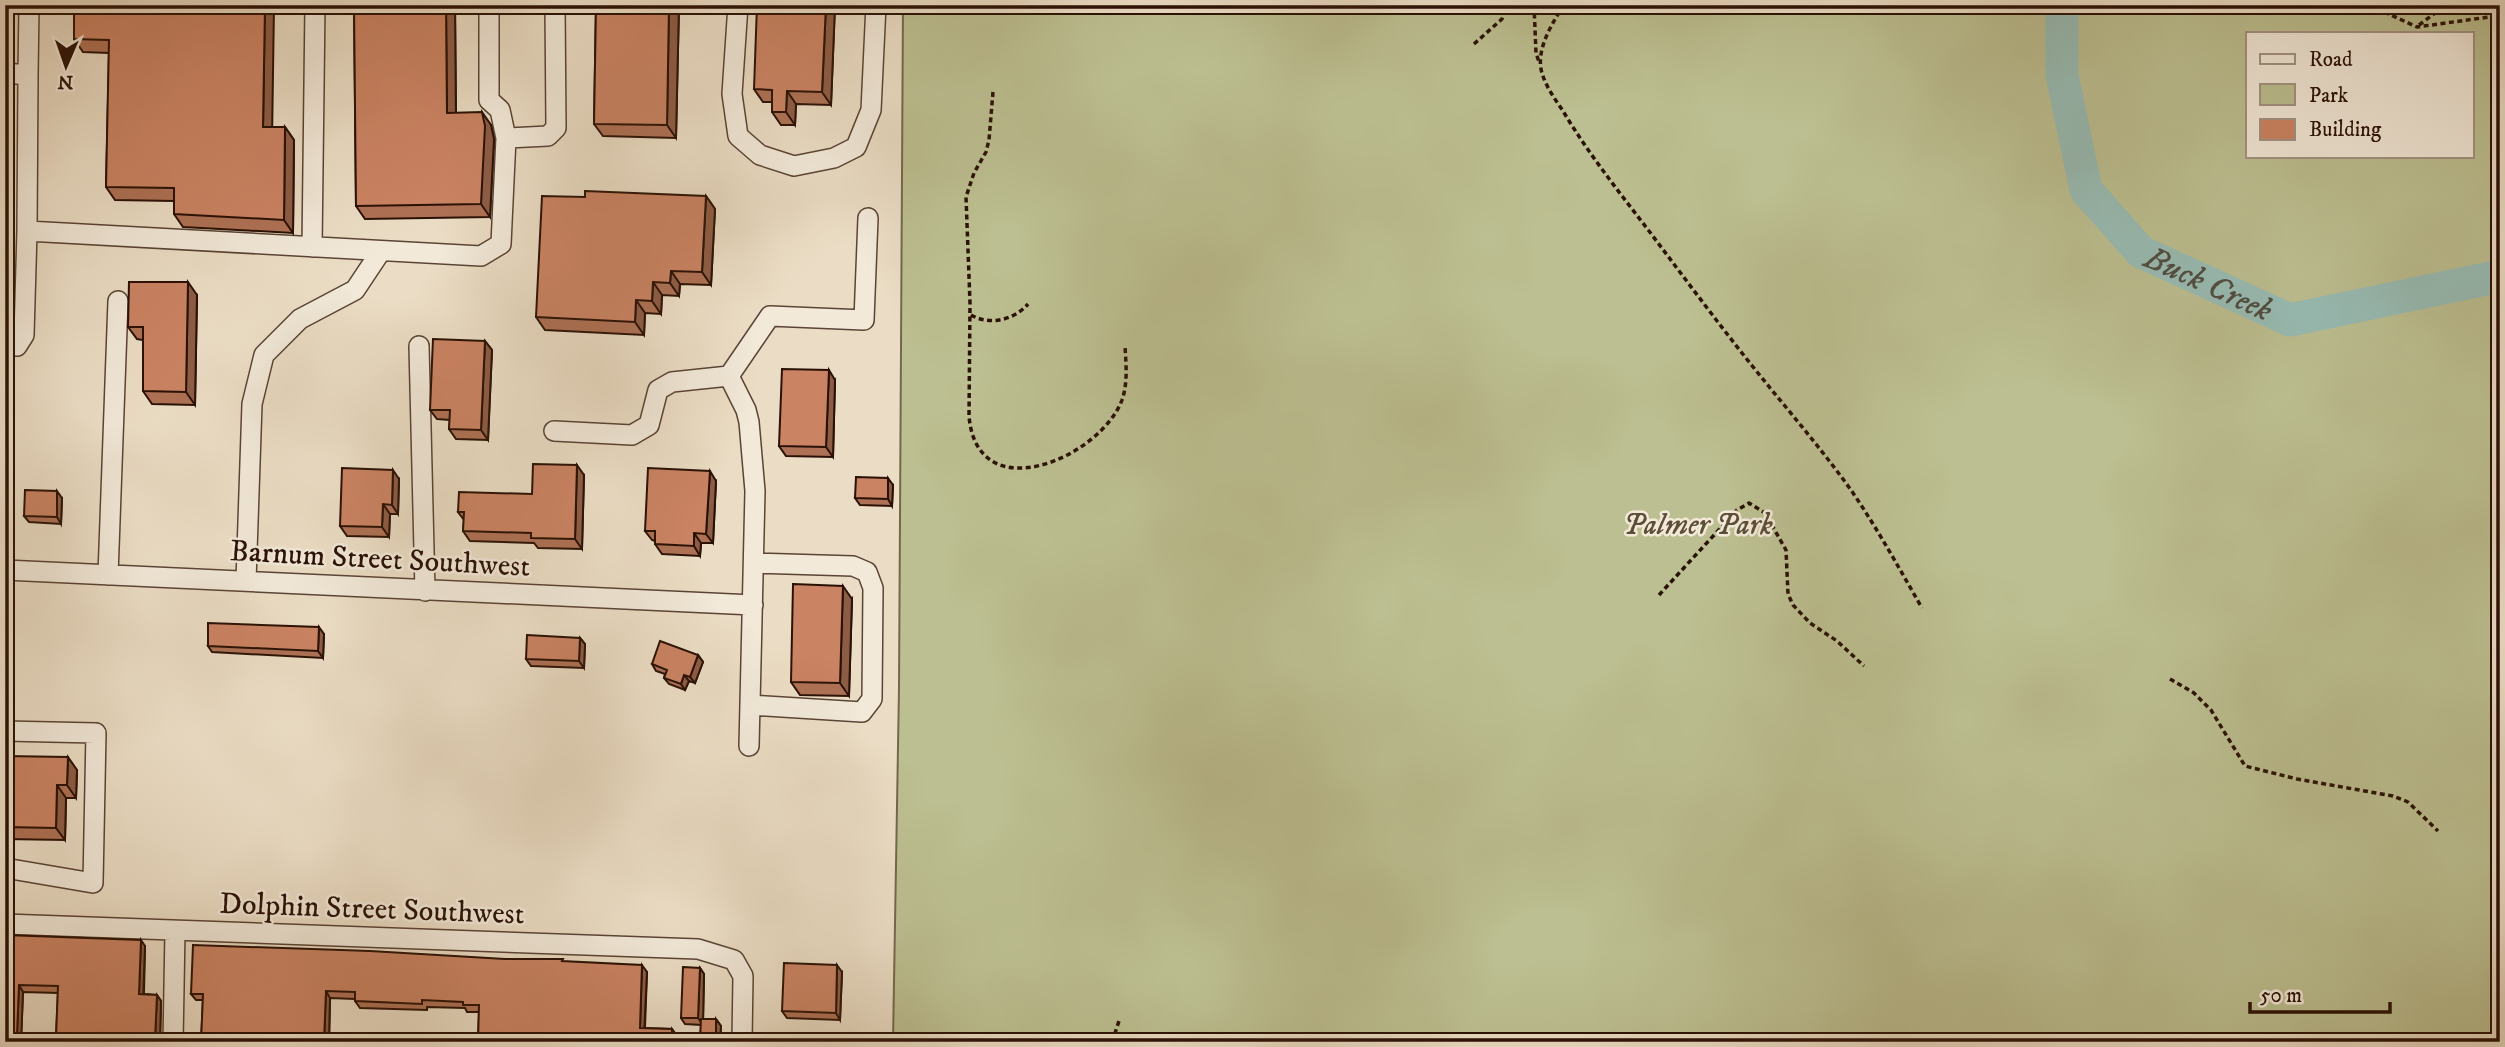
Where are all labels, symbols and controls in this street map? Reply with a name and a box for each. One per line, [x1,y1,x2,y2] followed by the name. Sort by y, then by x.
[32,32,102,102] north arrow
[2246,32,2474,158] legend
[2309,47,2353,73] text: Road
[57,70,74,93] text: N
[2309,83,2349,109] text: Park
[2309,117,2382,143] text: Building
[2137,238,2279,332] water label: Buck Creek
[1623,507,1773,544] park label: Palmer Park
[229,533,531,586] street label: Barnum Street Southwest
[219,886,525,933] street label: Dolphin Street Southwest
[2250,970,2390,1014] scale bar
[2260,983,2302,1009] text: 50 m

